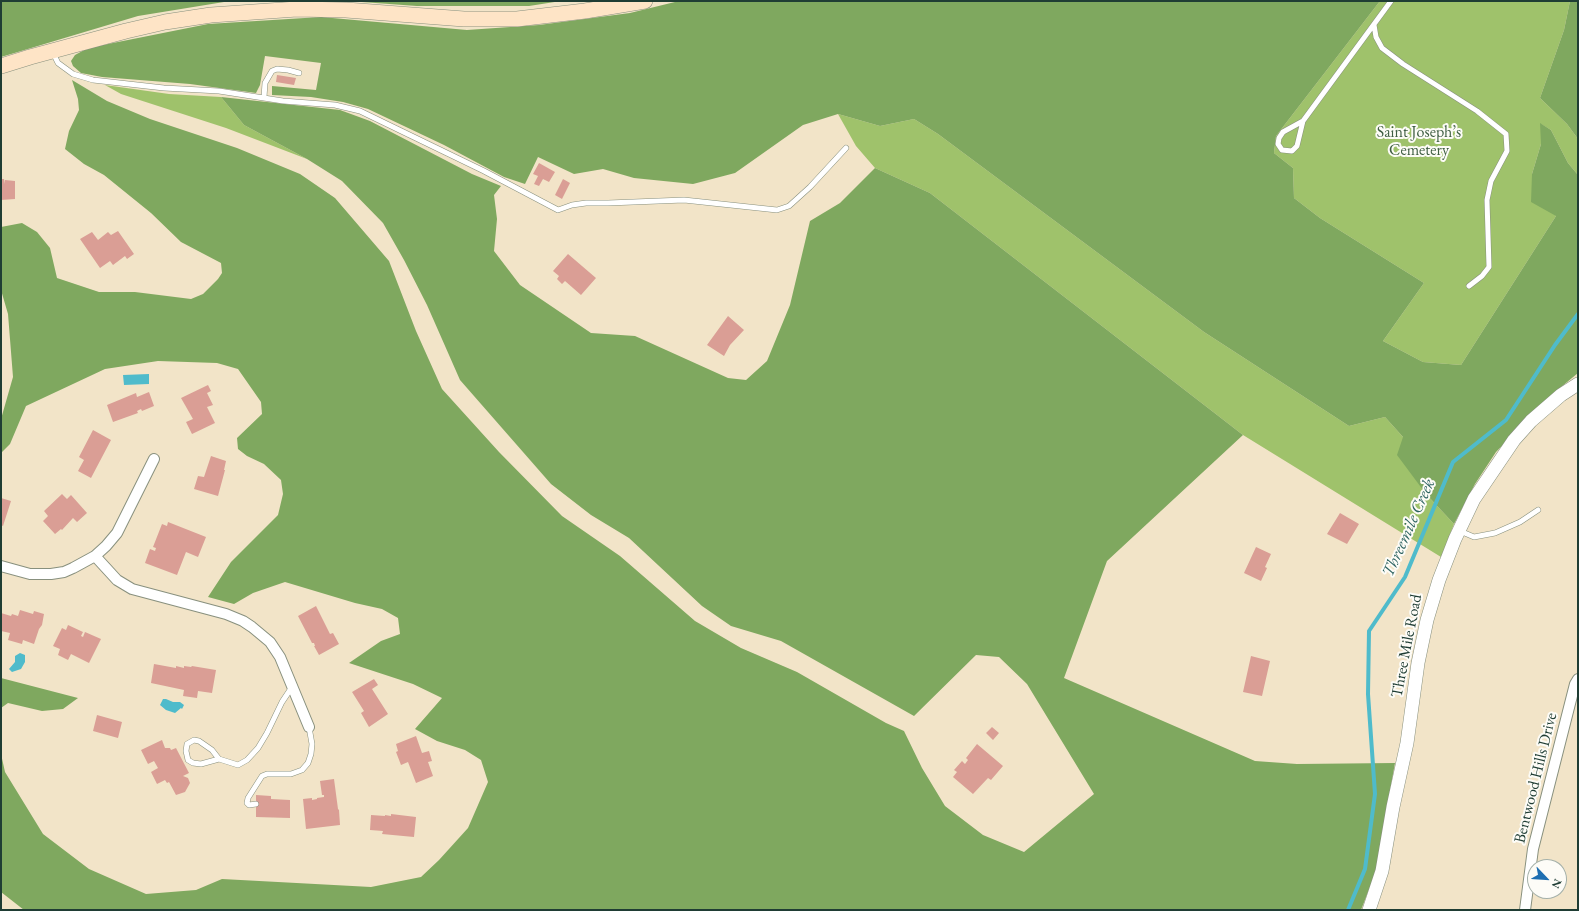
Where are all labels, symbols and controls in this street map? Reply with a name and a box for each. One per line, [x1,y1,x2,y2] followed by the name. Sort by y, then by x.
[1377,123,1461,161] park label: Saint Joseph’s Cemetery
[1378,476,1440,580] water label: Threemile Creek
[1388,593,1426,699] street label: Three Mile Road
[1510,711,1562,845] street label: Bentwood Hills Drive
[1527,859,1567,899] north arrow
[1549,877,1565,891] text: N

